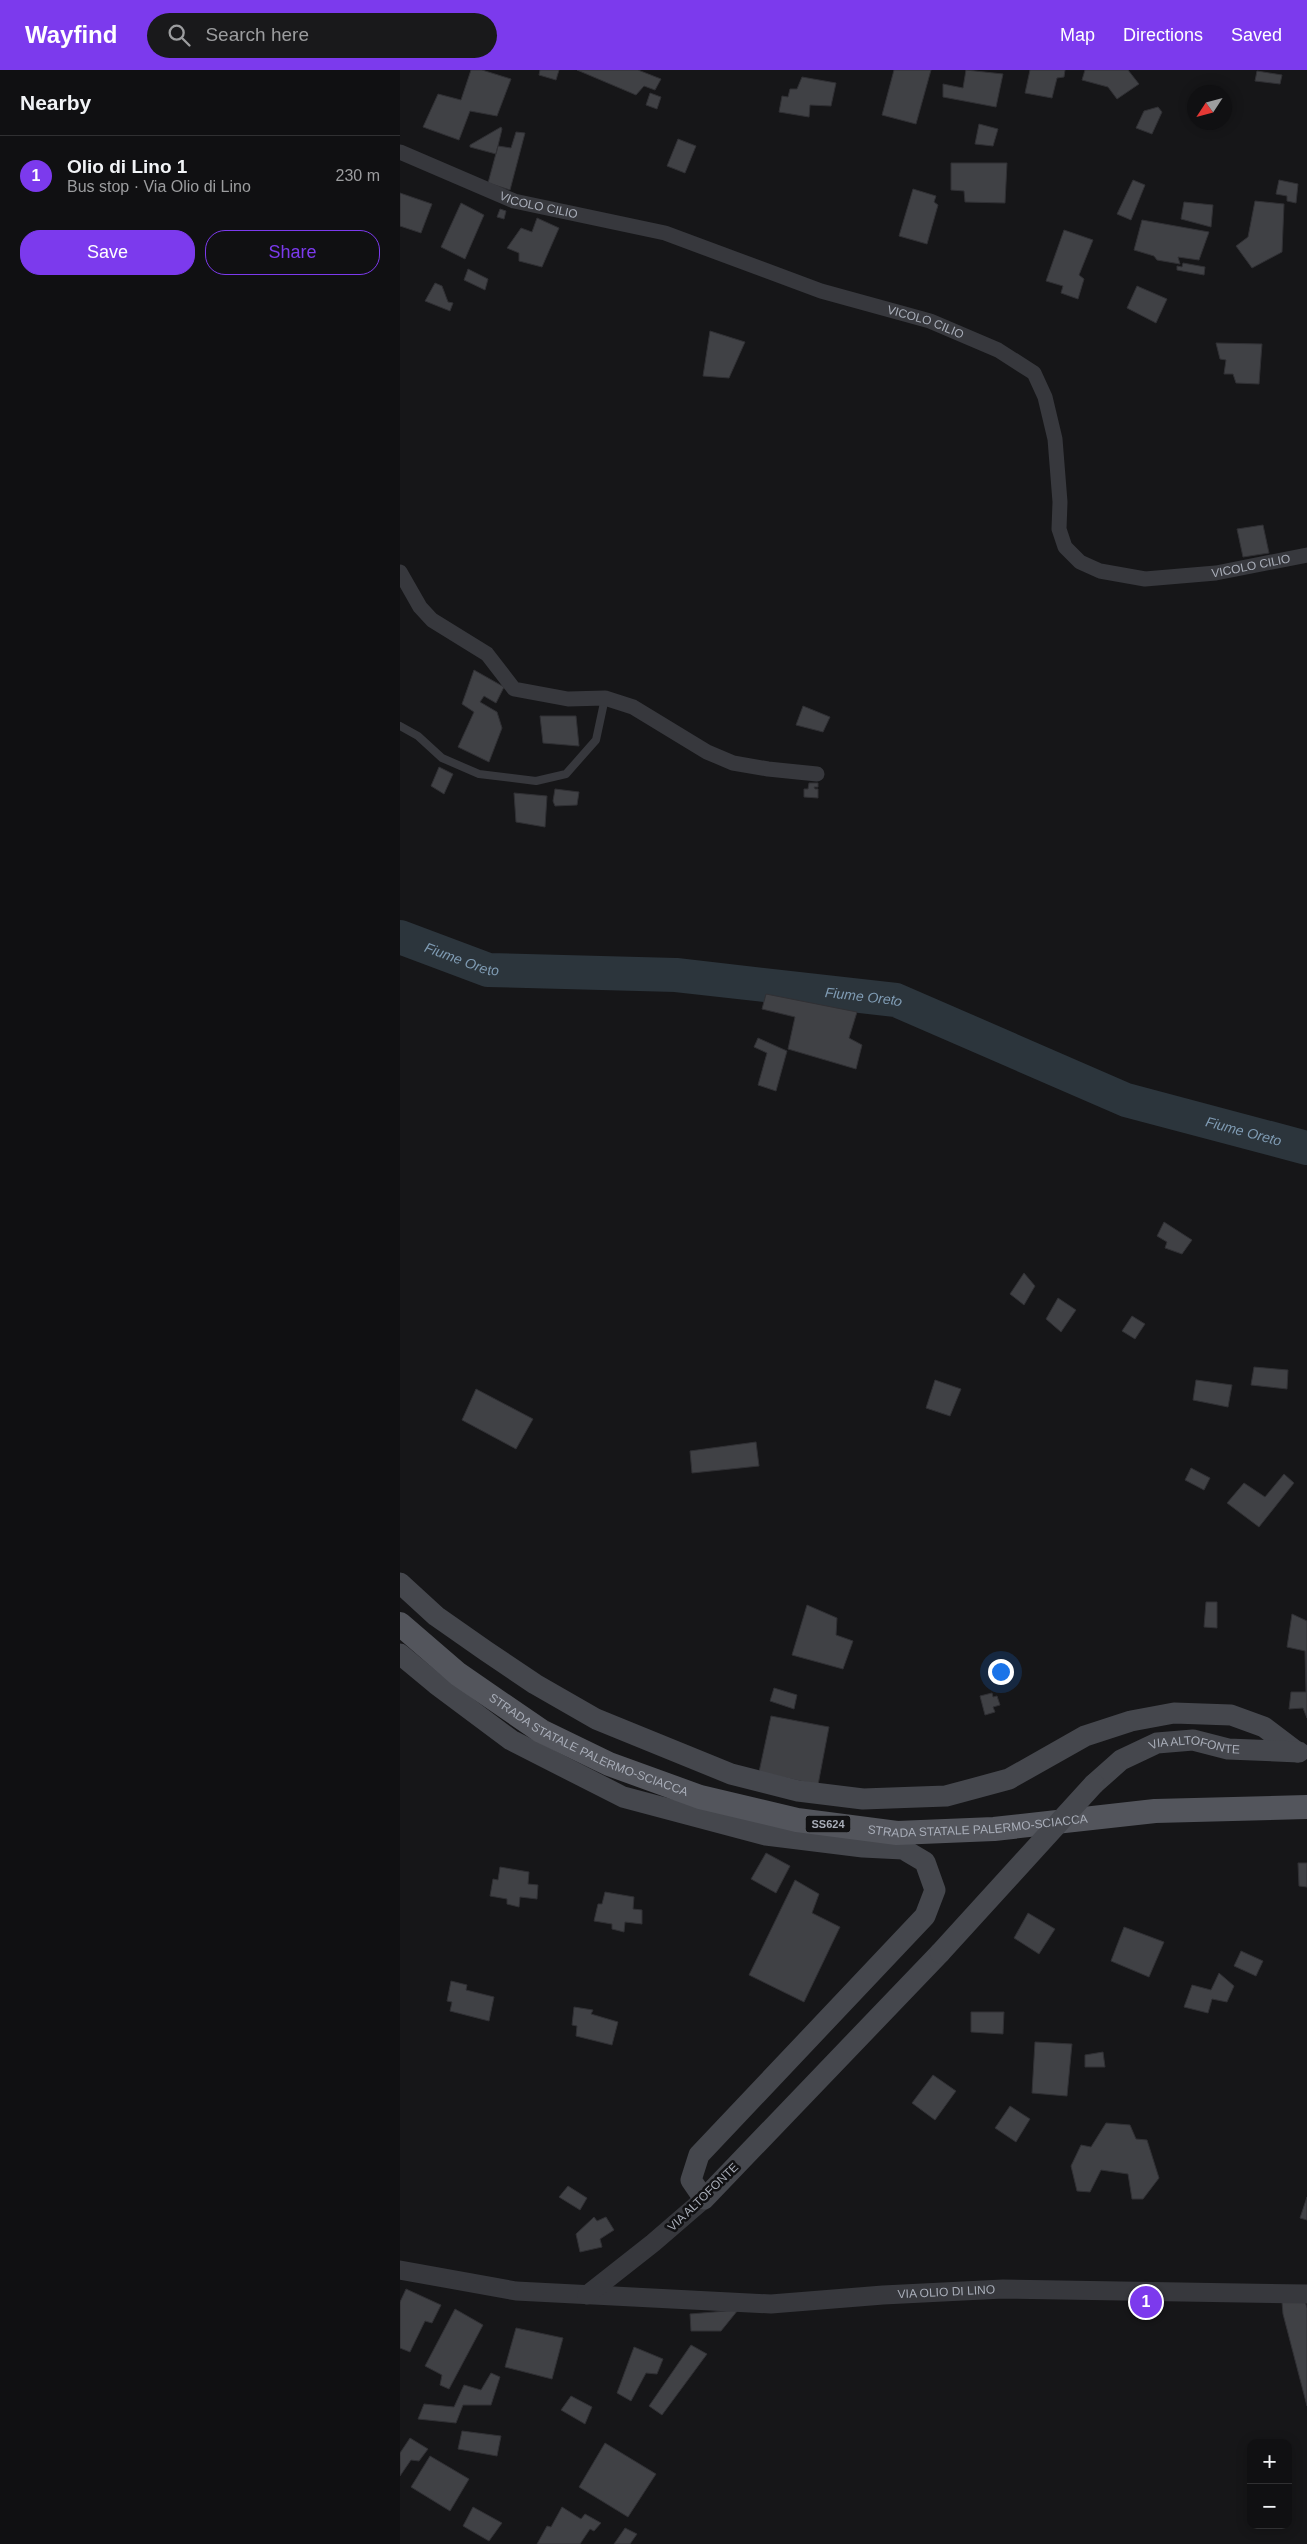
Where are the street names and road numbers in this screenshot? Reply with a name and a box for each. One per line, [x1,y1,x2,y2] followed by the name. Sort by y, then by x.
[497,189,579,221] street label: VICOLO CILIO
[886,303,966,342] street label: VICOLO CILIO
[1211,551,1292,580] street label: VICOLO CILIO
[486,1690,690,1799] street label: STRADA STATALE PALERMO-SCIACCA
[1147,1733,1240,1756] street label: VIA ALTOFONTE
[867,1812,1088,1840] street label: STRADA STATALE PALERMO-SCIACCA
[806,1816,850,1832] road number: SS624
[665,2160,741,2234] street label: VIA ALTOFONTE
[897,2282,995,2301] street label: VIA OLIO DI LINO

